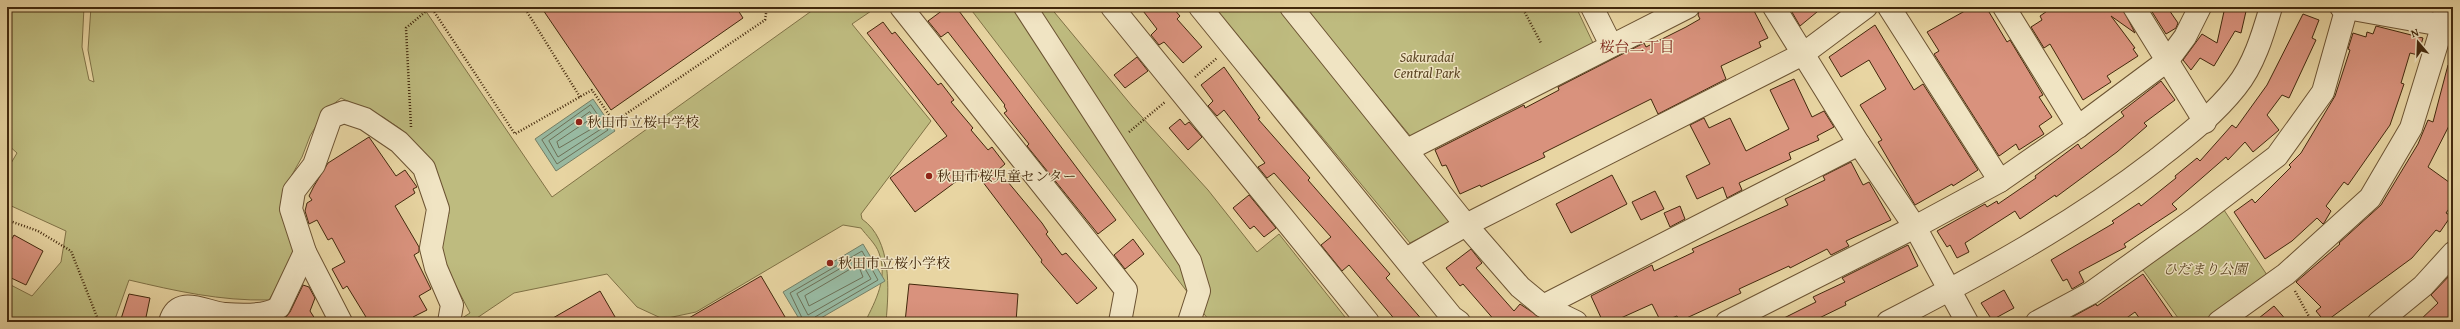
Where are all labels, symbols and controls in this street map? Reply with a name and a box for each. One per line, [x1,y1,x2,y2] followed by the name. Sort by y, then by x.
[2398,22,2438,62] north arrow
[2409,24,2421,41] text: N
[1599,36,1675,57] district label: 桜台二丁目
[1394,47,1461,83] park label: Sakuradai Central Park
[587,112,699,132] place label: 秋田市立桜中学校
[574,117,584,127] marker: 秋田市立桜中学校
[937,166,1076,186] place label: 秋田市桜児童センター
[924,171,934,181] marker: 秋田市桜児童センター
[838,253,950,273] place label: 秋田市立桜小学校
[825,258,835,268] marker: 秋田市立桜小学校
[2163,259,2249,279] park label: ひだまり公園

